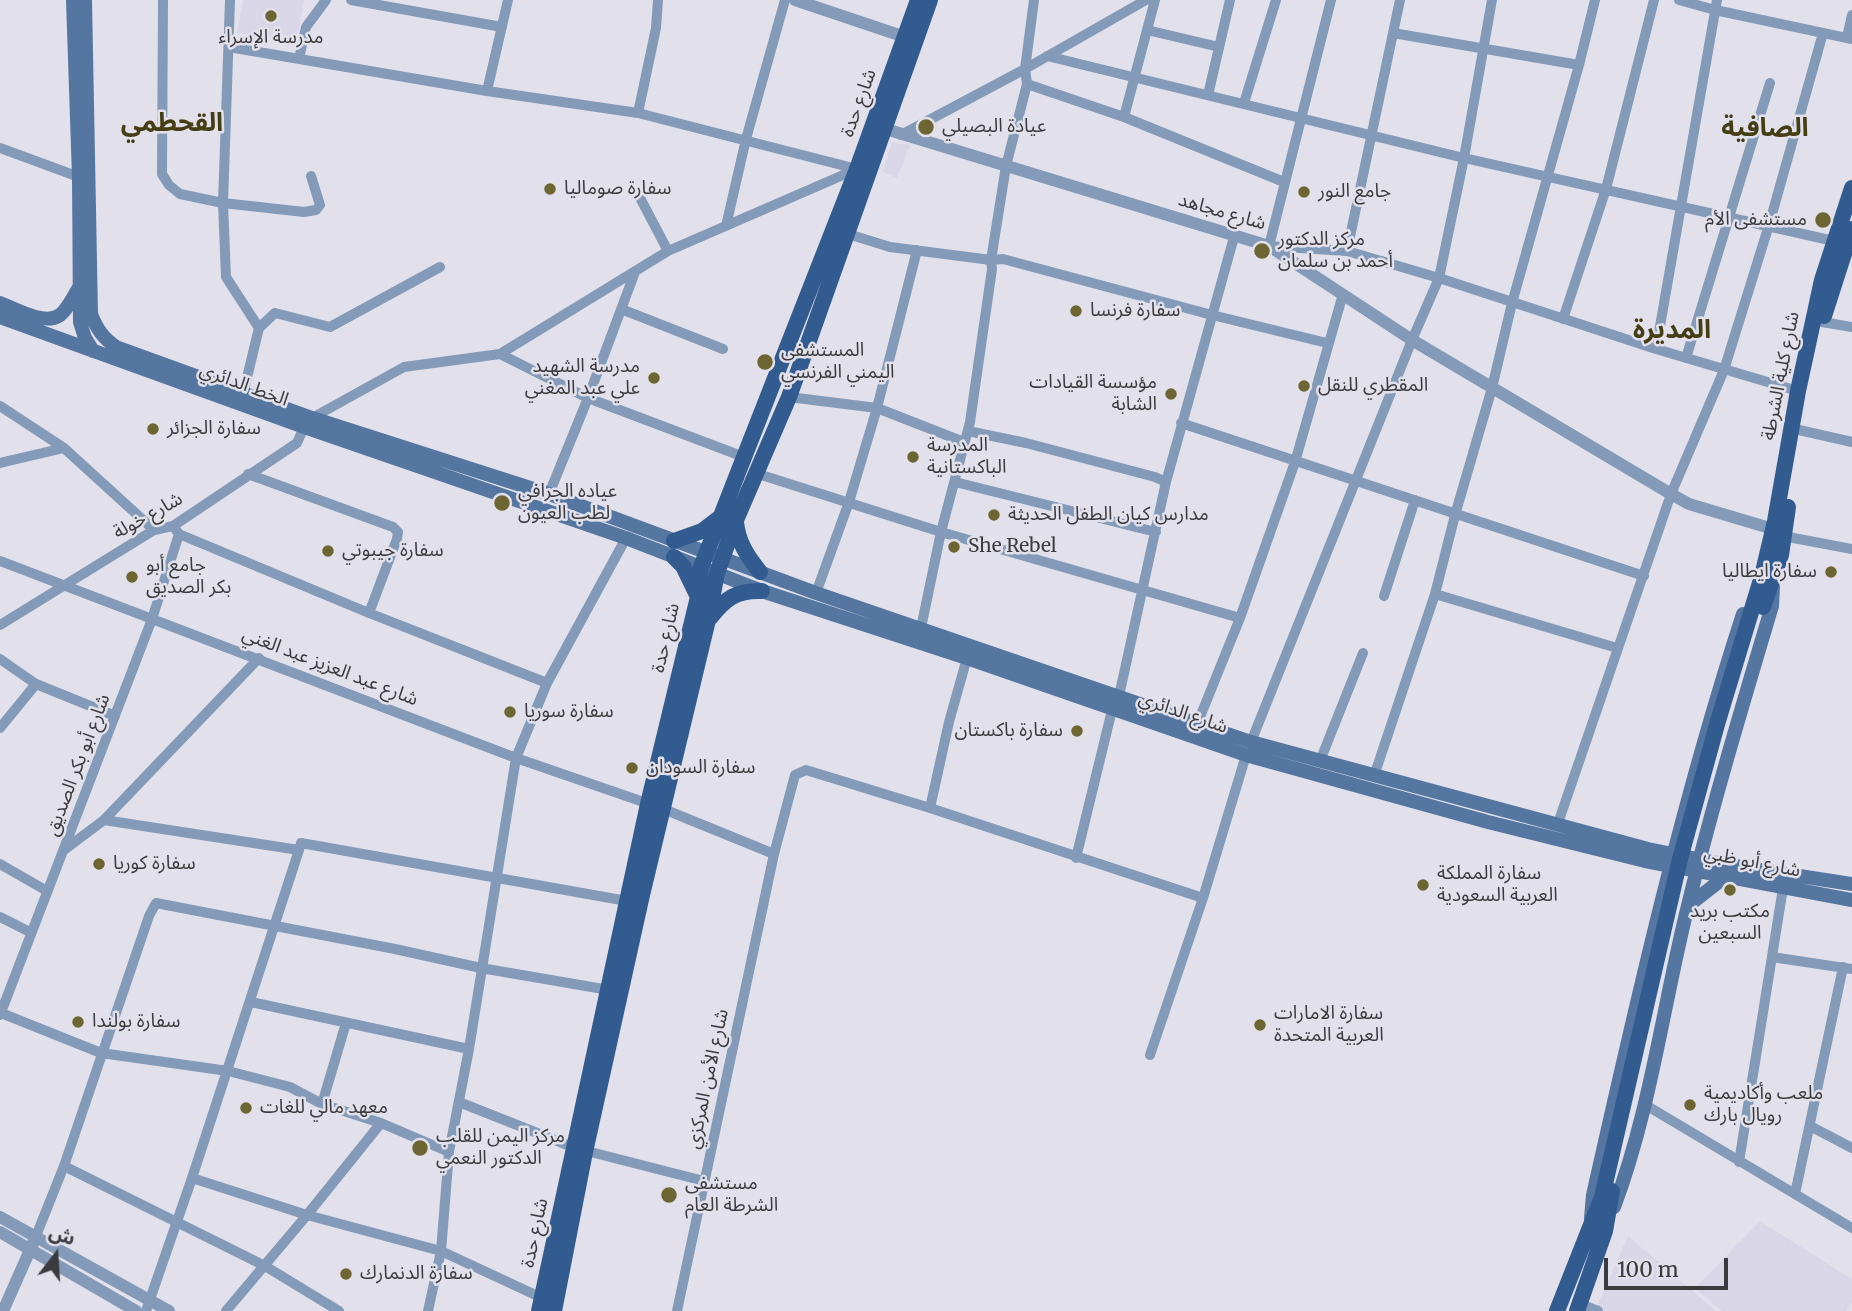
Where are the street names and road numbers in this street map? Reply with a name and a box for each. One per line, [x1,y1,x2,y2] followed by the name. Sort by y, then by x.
[836,66,882,140] street label: شارع حدة
[1176,189,1268,235] street label: شارع مجاهد
[1757,310,1805,442] street label: شارع كلية الشرطة
[196,358,292,412] street label: الخط الدائري
[109,488,187,544] street label: شارع خولة
[647,601,685,675] street label: شارع حدة
[239,623,421,711] street label: شارع عبد العزيز عبد الغني
[1135,687,1231,739] street label: شارع الدائري
[40,691,116,839] street label: شارع أبو بكر الصديق
[1702,841,1802,883] street label: شارع أبو ظبي
[682,1007,734,1151] street label: شارع الأمن المركزي
[517,1196,553,1270] street label: شارع حدة

